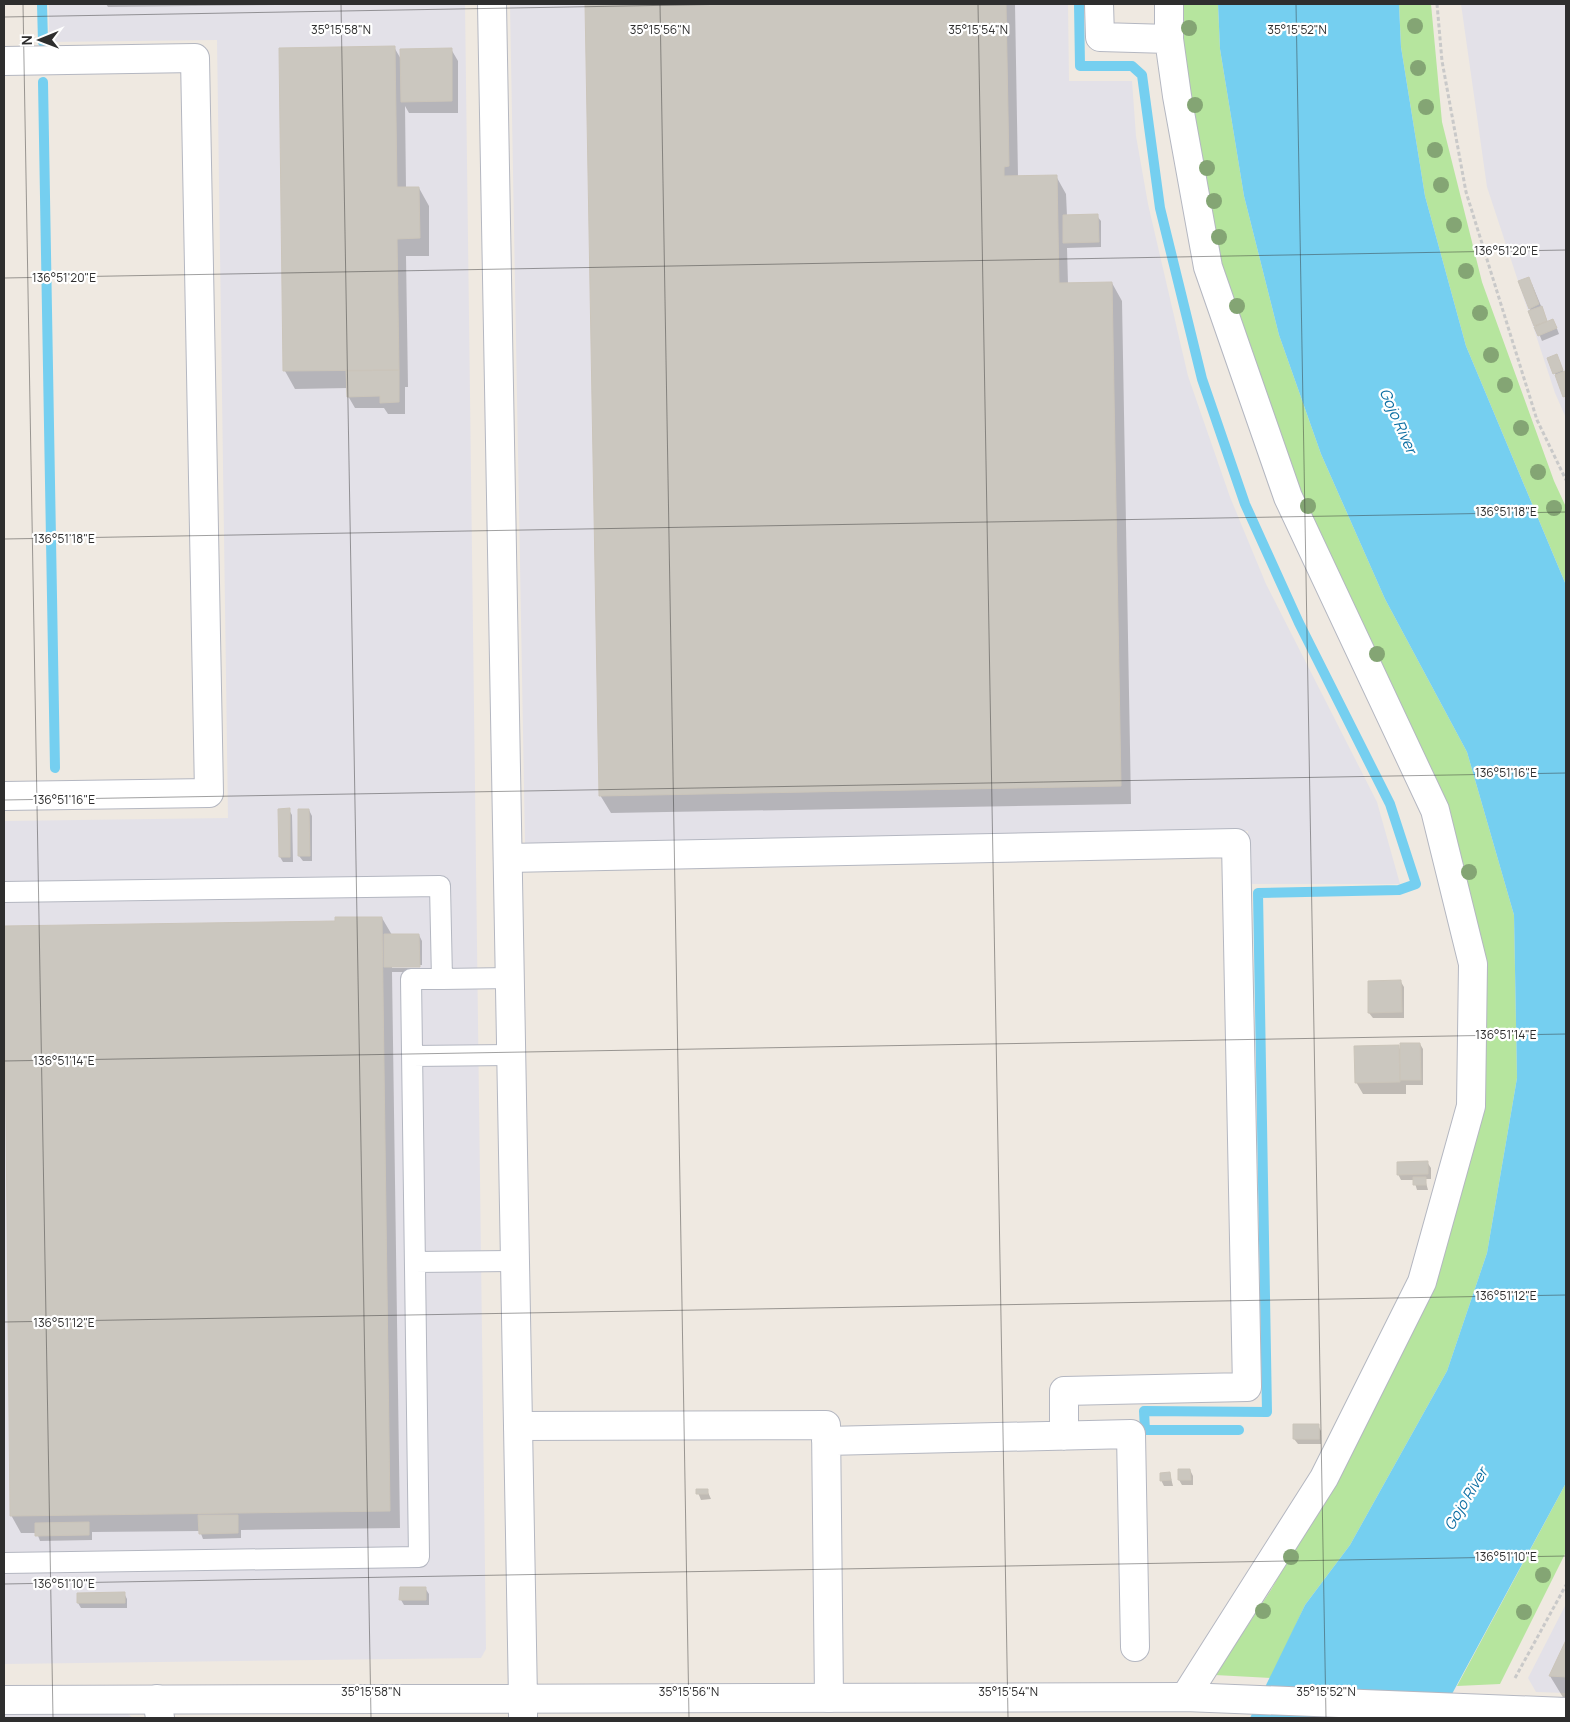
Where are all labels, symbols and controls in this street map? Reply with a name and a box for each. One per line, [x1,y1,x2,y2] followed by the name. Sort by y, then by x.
[15,15,65,65] north arrow
[311,21,371,38] text: 35°15'58"N
[630,21,690,38] text: 35°15'56"N
[948,21,1008,38] text: 35°15'54"N
[1267,21,1327,38] text: 35°15'52"N
[17,35,36,45] text: N
[1474,242,1538,259] text: 136°51'20"E
[32,269,96,286] text: 136°51'20"E
[1375,385,1423,459] water label: Gojo River
[1475,503,1537,520] text: 136°51'18"E
[33,530,95,547] text: 136°51'18"E
[1475,764,1537,781] text: 136°51'16"E
[33,791,95,808] text: 136°51'16"E
[1475,1026,1537,1043] text: 136°51'14"E
[33,1052,95,1069] text: 136°51'14"E
[1475,1287,1537,1304] text: 136°51'12"E
[33,1314,95,1331] text: 136°51'12"E
[1439,1461,1494,1534] water label: Gojo River
[1475,1548,1537,1565] text: 136°51'10"E
[33,1575,95,1592] text: 136°51'10"E
[341,1683,401,1700] text: 35°15'58"N
[659,1683,719,1700] text: 35°15'56"N
[978,1683,1038,1700] text: 35°15'54"N
[1296,1683,1356,1700] text: 35°15'52"N

